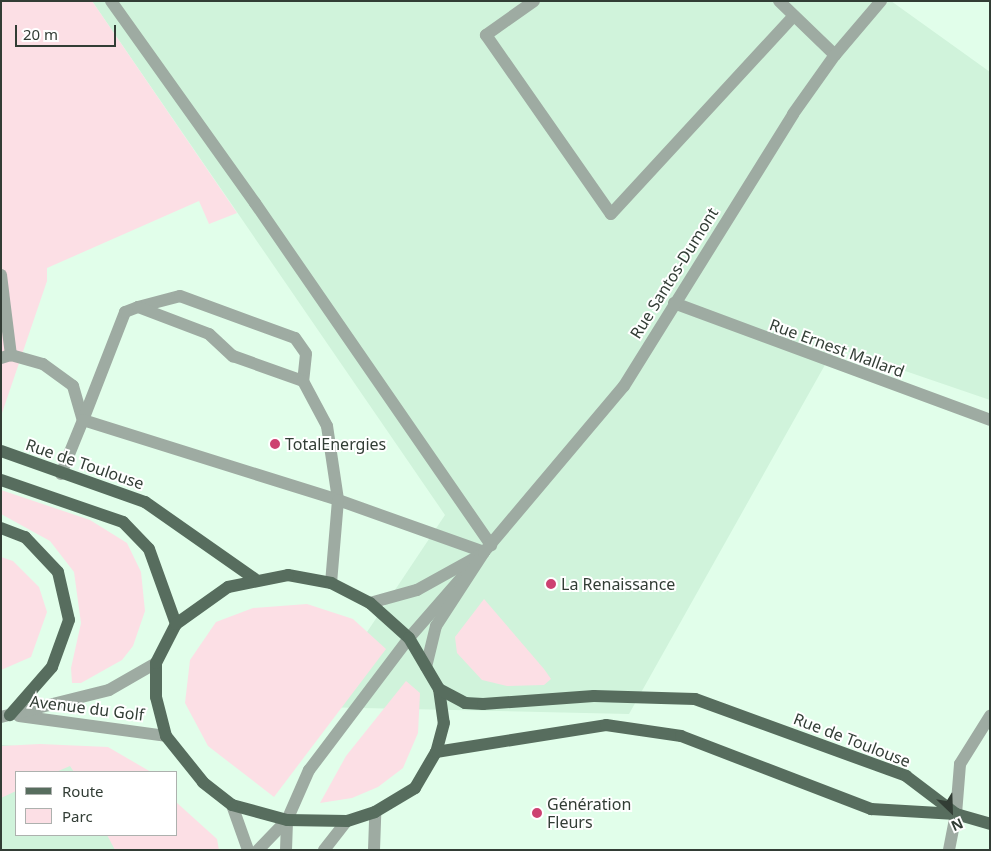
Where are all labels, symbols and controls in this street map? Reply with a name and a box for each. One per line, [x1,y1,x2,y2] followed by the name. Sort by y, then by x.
[18,15,119,47] scale bar
[23,24,58,44] text: 20 m
[626,204,722,342] street label: Rue Santos-Dumont
[767,315,907,381] street label: Rue Ernest Mallard
[285,434,386,454] place label: TotalEnergies
[23,435,147,493] street label: Rue de Toulouse
[269,438,281,450] marker: TotalEnergies
[561,574,675,594] place label: La Renaissance
[545,578,557,590] marker: La Renaissance
[29,691,145,725] street label: Avenue du Golf
[791,709,913,771] street label: Rue de Toulouse
[15,771,178,836] legend
[62,781,104,801] text: Route
[926,786,976,836] north arrow
[547,794,631,832] place label: Génération Fleurs
[62,806,93,826] text: Parc
[531,807,543,819] marker: Génération Fleurs
[948,814,966,836] text: N

